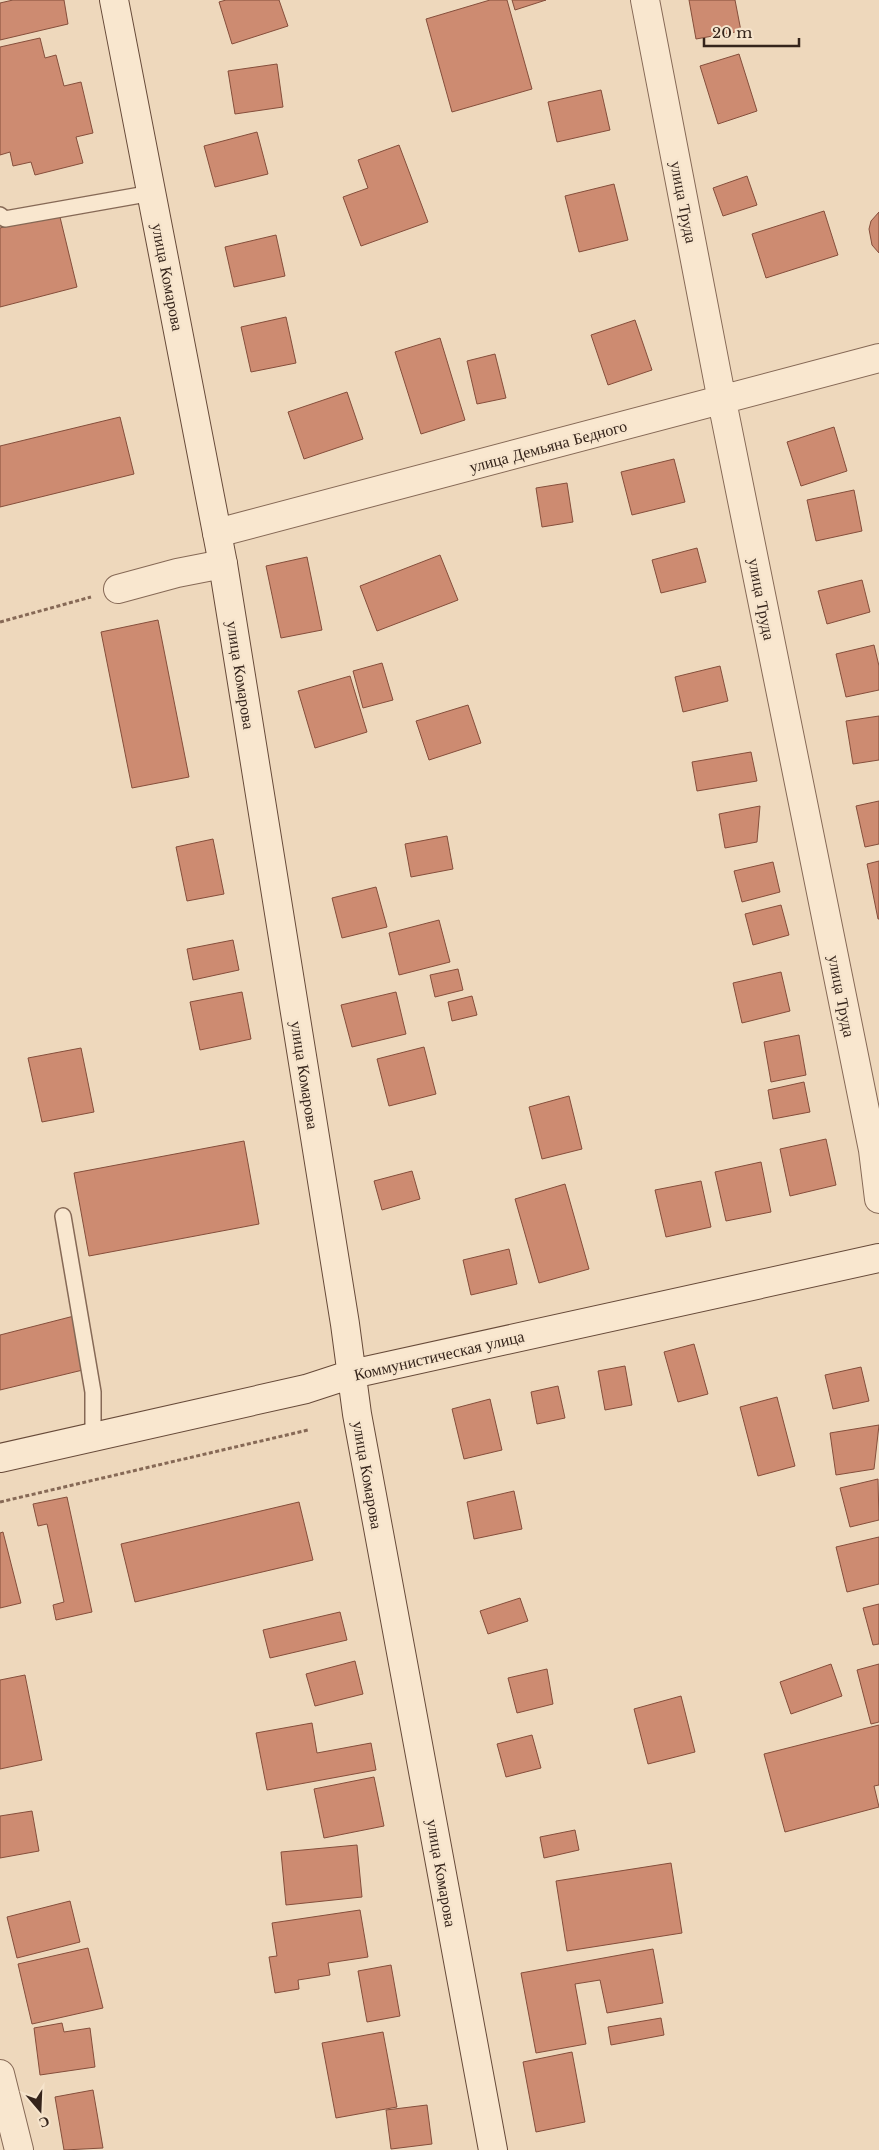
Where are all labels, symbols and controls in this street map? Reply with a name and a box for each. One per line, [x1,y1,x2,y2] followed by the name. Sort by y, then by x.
[704,15,799,47] scale bar
[712,23,752,42] text: 20 m
[666,159,702,245] street label: улица Труда
[148,221,188,333] street label: улица Комарова
[467,415,629,477] street label: улица Демьяна Бедного
[744,556,780,642] street label: улица Труда
[223,619,259,731] street label: улица Комарова
[824,953,860,1039] street label: улица Труда
[287,1019,323,1131] street label: улица Комарова
[352,1326,526,1384] street label: Коммунистическая улица
[349,1419,387,1531] street label: улица Комарова
[423,1817,461,1929] street label: улица Комарова
[15,2085,65,2135] north arrow
[37,2112,52,2132] text: С

